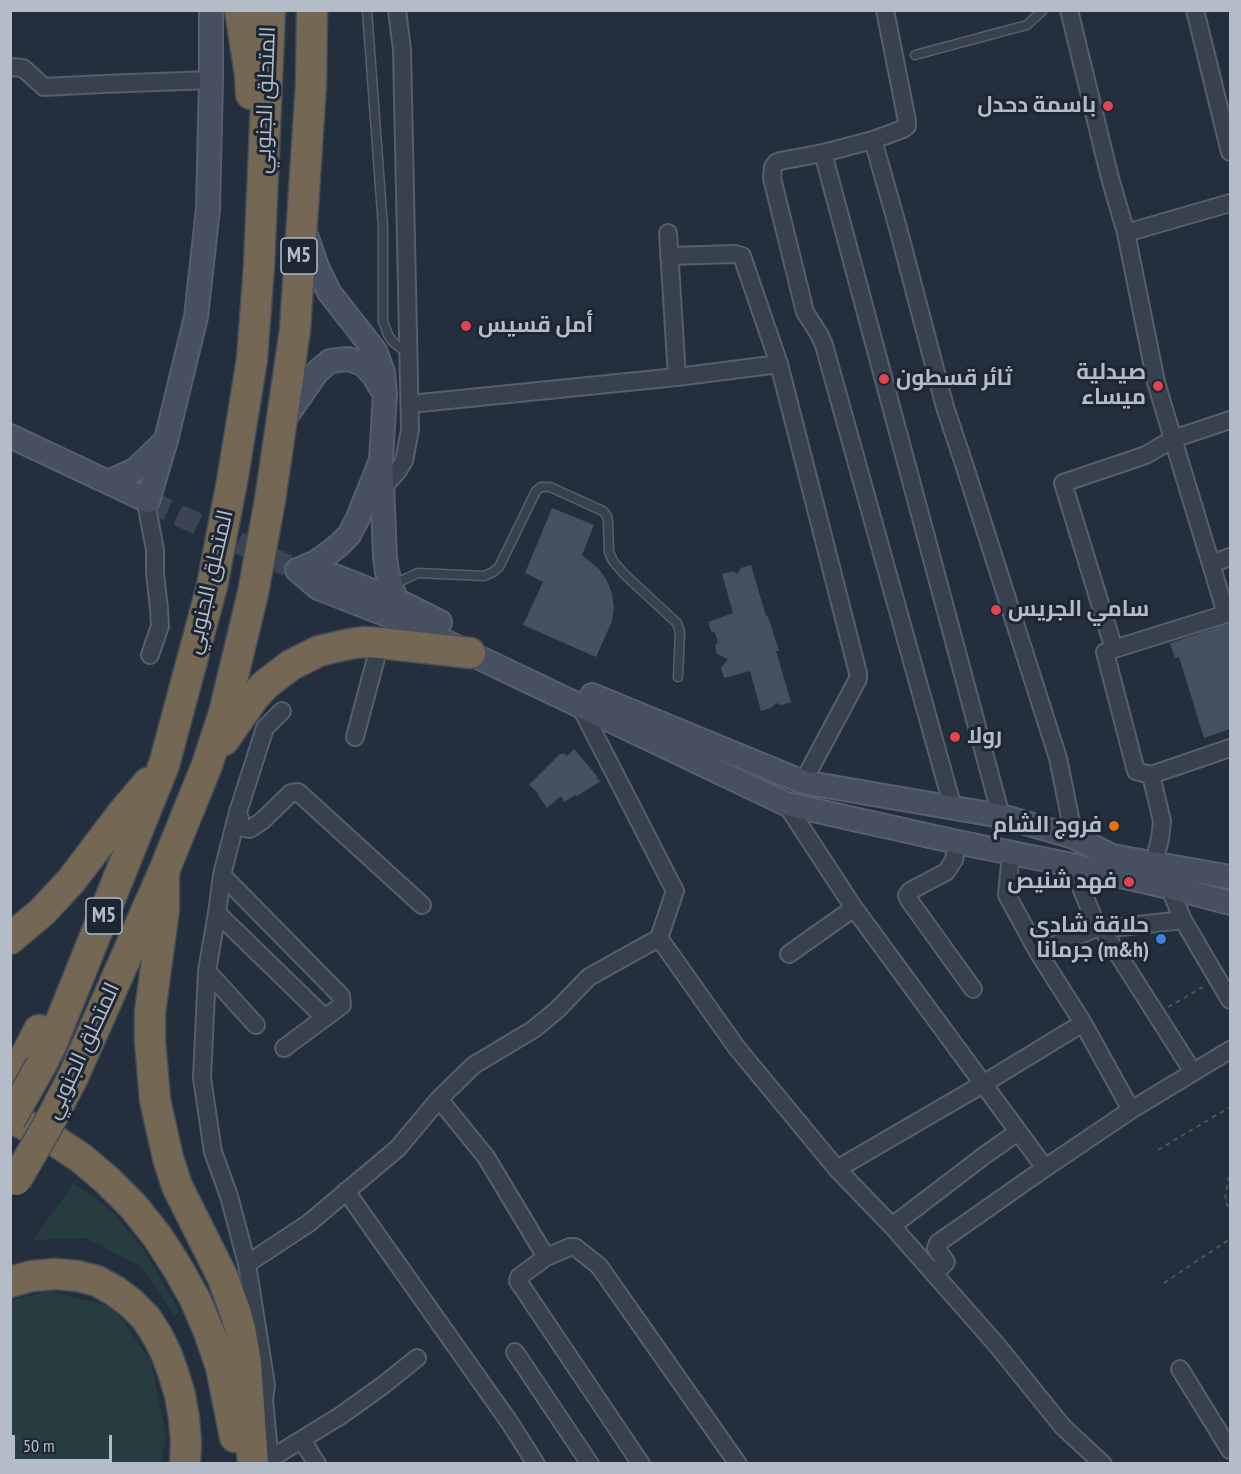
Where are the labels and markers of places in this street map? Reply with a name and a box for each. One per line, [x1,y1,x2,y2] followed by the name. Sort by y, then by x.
[977,93,1096,119] place label: باسمة دحدل
[1101,99,1115,113] marker: باسمة دحدل
[478,313,593,339] place label: أمل قسيس
[459,319,473,333] marker: أمل قسيس
[1076,360,1146,412] place label: صيدلية ميساء
[896,366,1012,392] place label: ثائر قسطون
[877,372,891,386] marker: ثائر قسطون
[1151,379,1165,393] marker: صيدلية ميساء
[1008,597,1149,623] place label: سامي الجريس
[989,603,1003,617] marker: سامي الجريس
[967,724,1002,750] place label: رولا
[948,730,962,744] marker: رولا
[993,813,1102,839] place label: فروج الشام
[1107,819,1121,833] marker: فروج الشام
[1007,869,1117,895] place label: فهد شنيص
[1122,875,1136,889] marker: فهد شنيص
[1029,913,1149,964] place label: حلاقة شادي جرمانا (m&h)
[1154,932,1168,946] marker: حلاقة شادي جرمانا (m&h)

